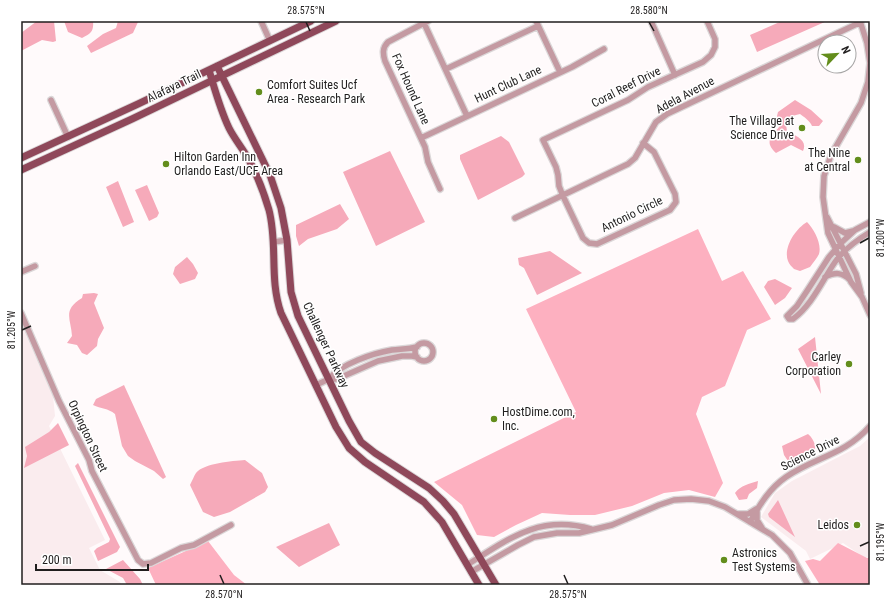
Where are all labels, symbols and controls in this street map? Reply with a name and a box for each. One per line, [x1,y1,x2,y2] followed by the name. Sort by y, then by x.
[287,5,325,16] text: 28.575°N
[630,5,668,16] text: 28.580°N
[817,34,857,74] north arrow
[838,44,853,56] text: N
[389,51,433,127] street label: Fox Hound Lane
[472,62,544,106] street label: Hunt Club Lane
[589,63,663,110] street label: Coral Reef Drive
[145,67,203,105] street label: Alafaya Trail
[653,74,717,116] street label: Adela Avenue
[267,78,366,106] place label: Comfort Suites Ucf Area - Research Park
[254,87,264,97] marker: Comfort Suites Ucf Area - Research Park
[729,114,794,142] place label: The Village at Science Drive
[797,123,807,133] marker: The Village at Science Drive
[804,146,850,174] place label: The Nine at Central
[174,150,283,178] place label: Hilton Garden Inn Orlando East/UCF Area
[853,155,863,165] marker: The Nine at Central
[161,159,171,169] marker: Hilton Garden Inn Orlando East/UCF Area
[599,193,665,235] street label: Antonio Circle
[875,218,886,257] text: 81.200°W
[300,300,352,390] street label: Challenger Parkway
[6,310,17,349] text: 81.205°W
[785,350,841,378] place label: Carley Corporation
[844,359,854,369] marker: Carley Corporation
[65,398,111,474] street label: Orpington Street
[502,405,575,433] place label: HostDime.com, Inc.
[489,414,499,424] marker: HostDime.com, Inc.
[778,432,842,474] street label: Science Drive
[817,518,849,532] place label: Leidos
[852,520,862,530] marker: Leidos
[875,522,886,561] text: 81.195°W
[36,546,148,572] scale bar
[732,546,795,574] place label: Astronics Test Systems
[42,553,72,567] text: 200 m
[719,555,729,565] marker: Astronics Test Systems
[205,589,243,600] text: 28.570°N
[549,589,587,600] text: 28.575°N

